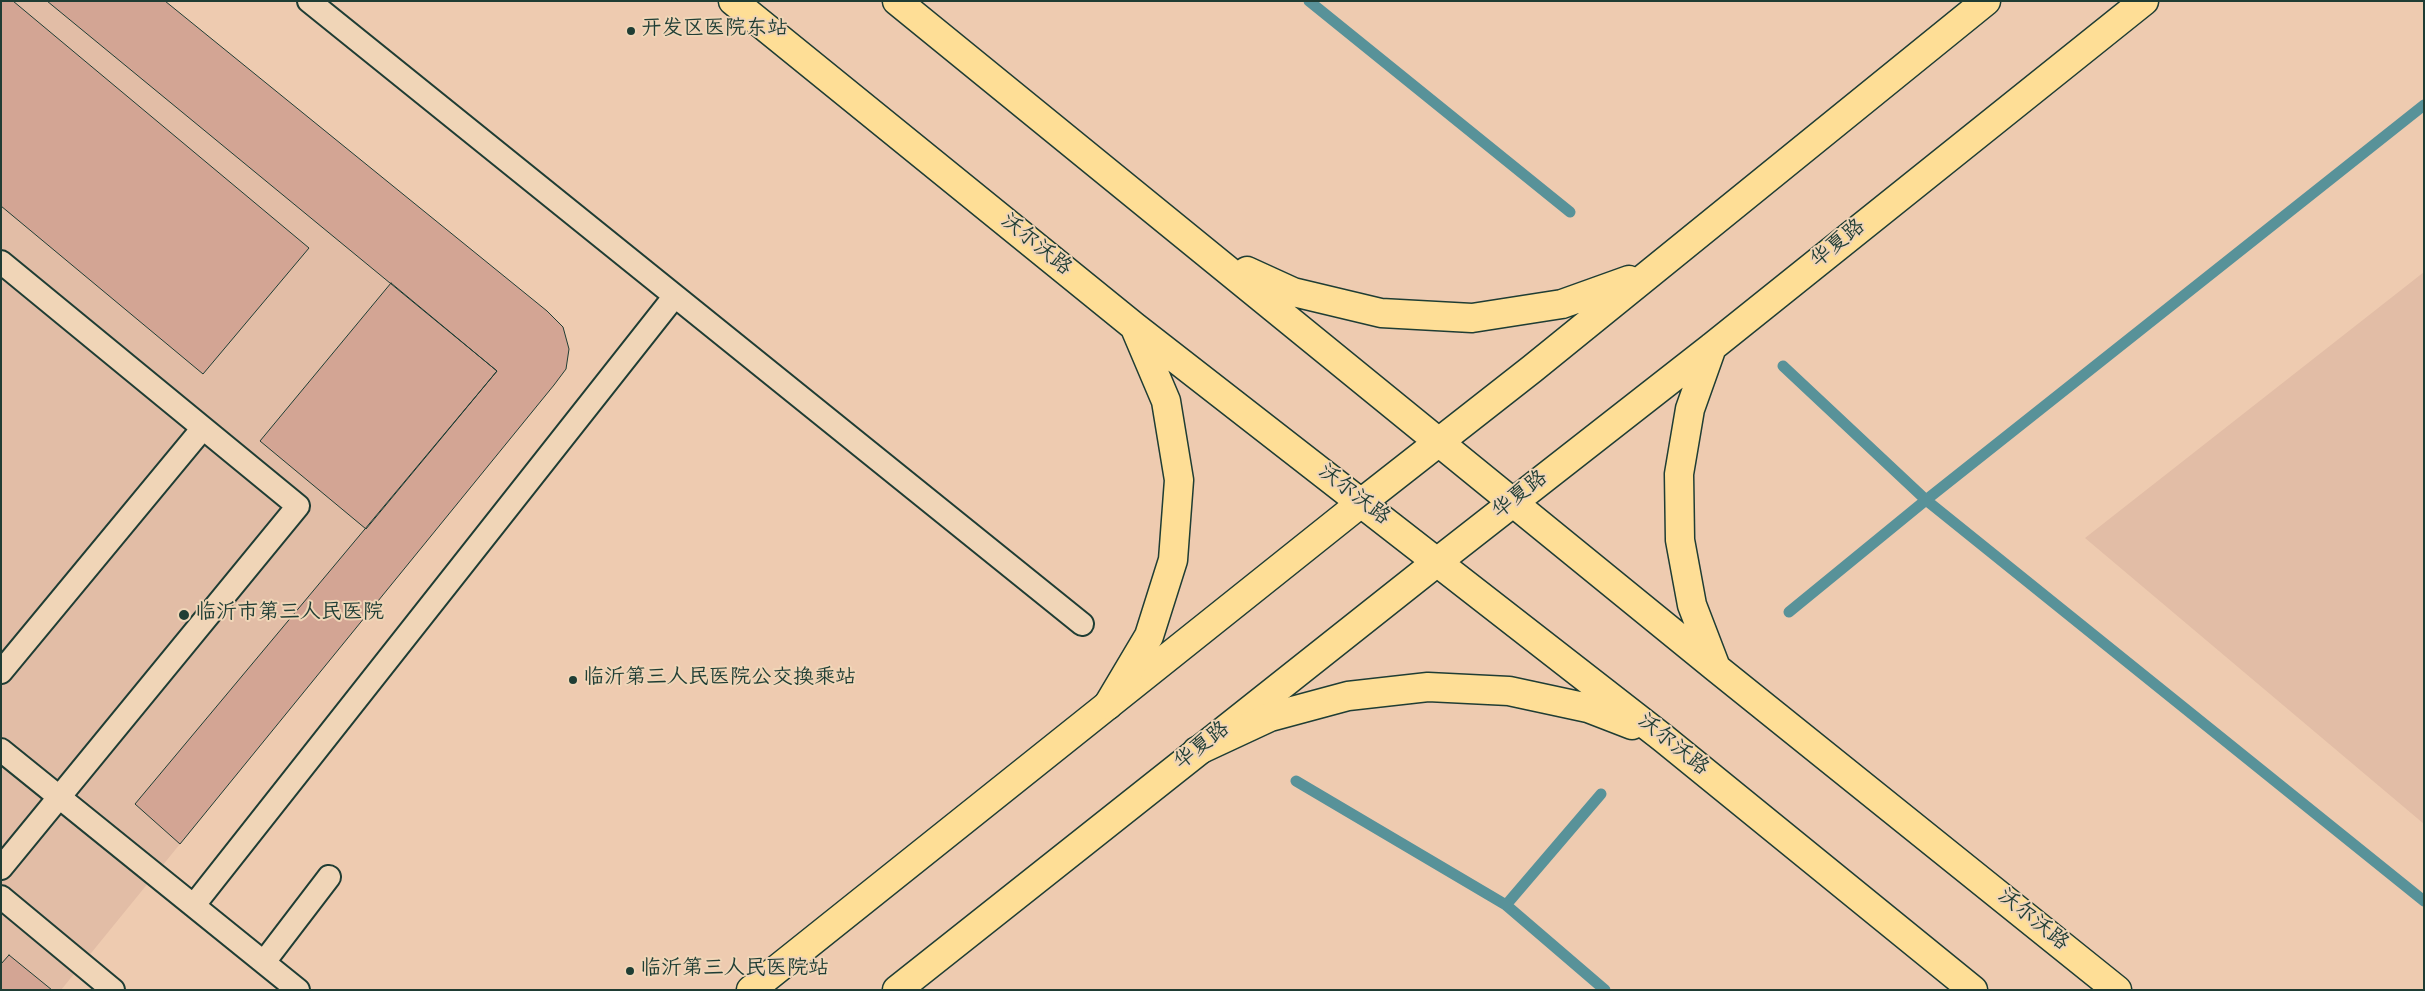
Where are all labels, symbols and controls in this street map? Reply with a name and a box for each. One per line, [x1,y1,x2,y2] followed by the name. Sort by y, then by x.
[641,18,788,44] place label: 开发区医院东站
[625,25,637,37] marker: 开发区医院东站
[994,210,1076,282] street label: 沃尔沃路
[1807,215,1871,275] street label: 华夏路
[1312,460,1394,532] street label: 沃尔沃路
[1488,467,1554,525] street label: 华夏路
[195,602,384,628] place label: 临沂市第三人民医院
[177,608,191,622] marker: 临沂市第三人民医院
[583,667,856,693] place label: 临沂第三人民医院公交换乘站
[567,674,579,686] marker: 临沂第三人民医院公交换乘站
[1631,710,1713,782] street label: 沃尔沃路
[1170,718,1236,776] street label: 华夏路
[1991,885,2073,957] street label: 沃尔沃路
[640,958,829,984] place label: 临沂第三人民医院站
[624,965,636,977] marker: 临沂第三人民医院站

